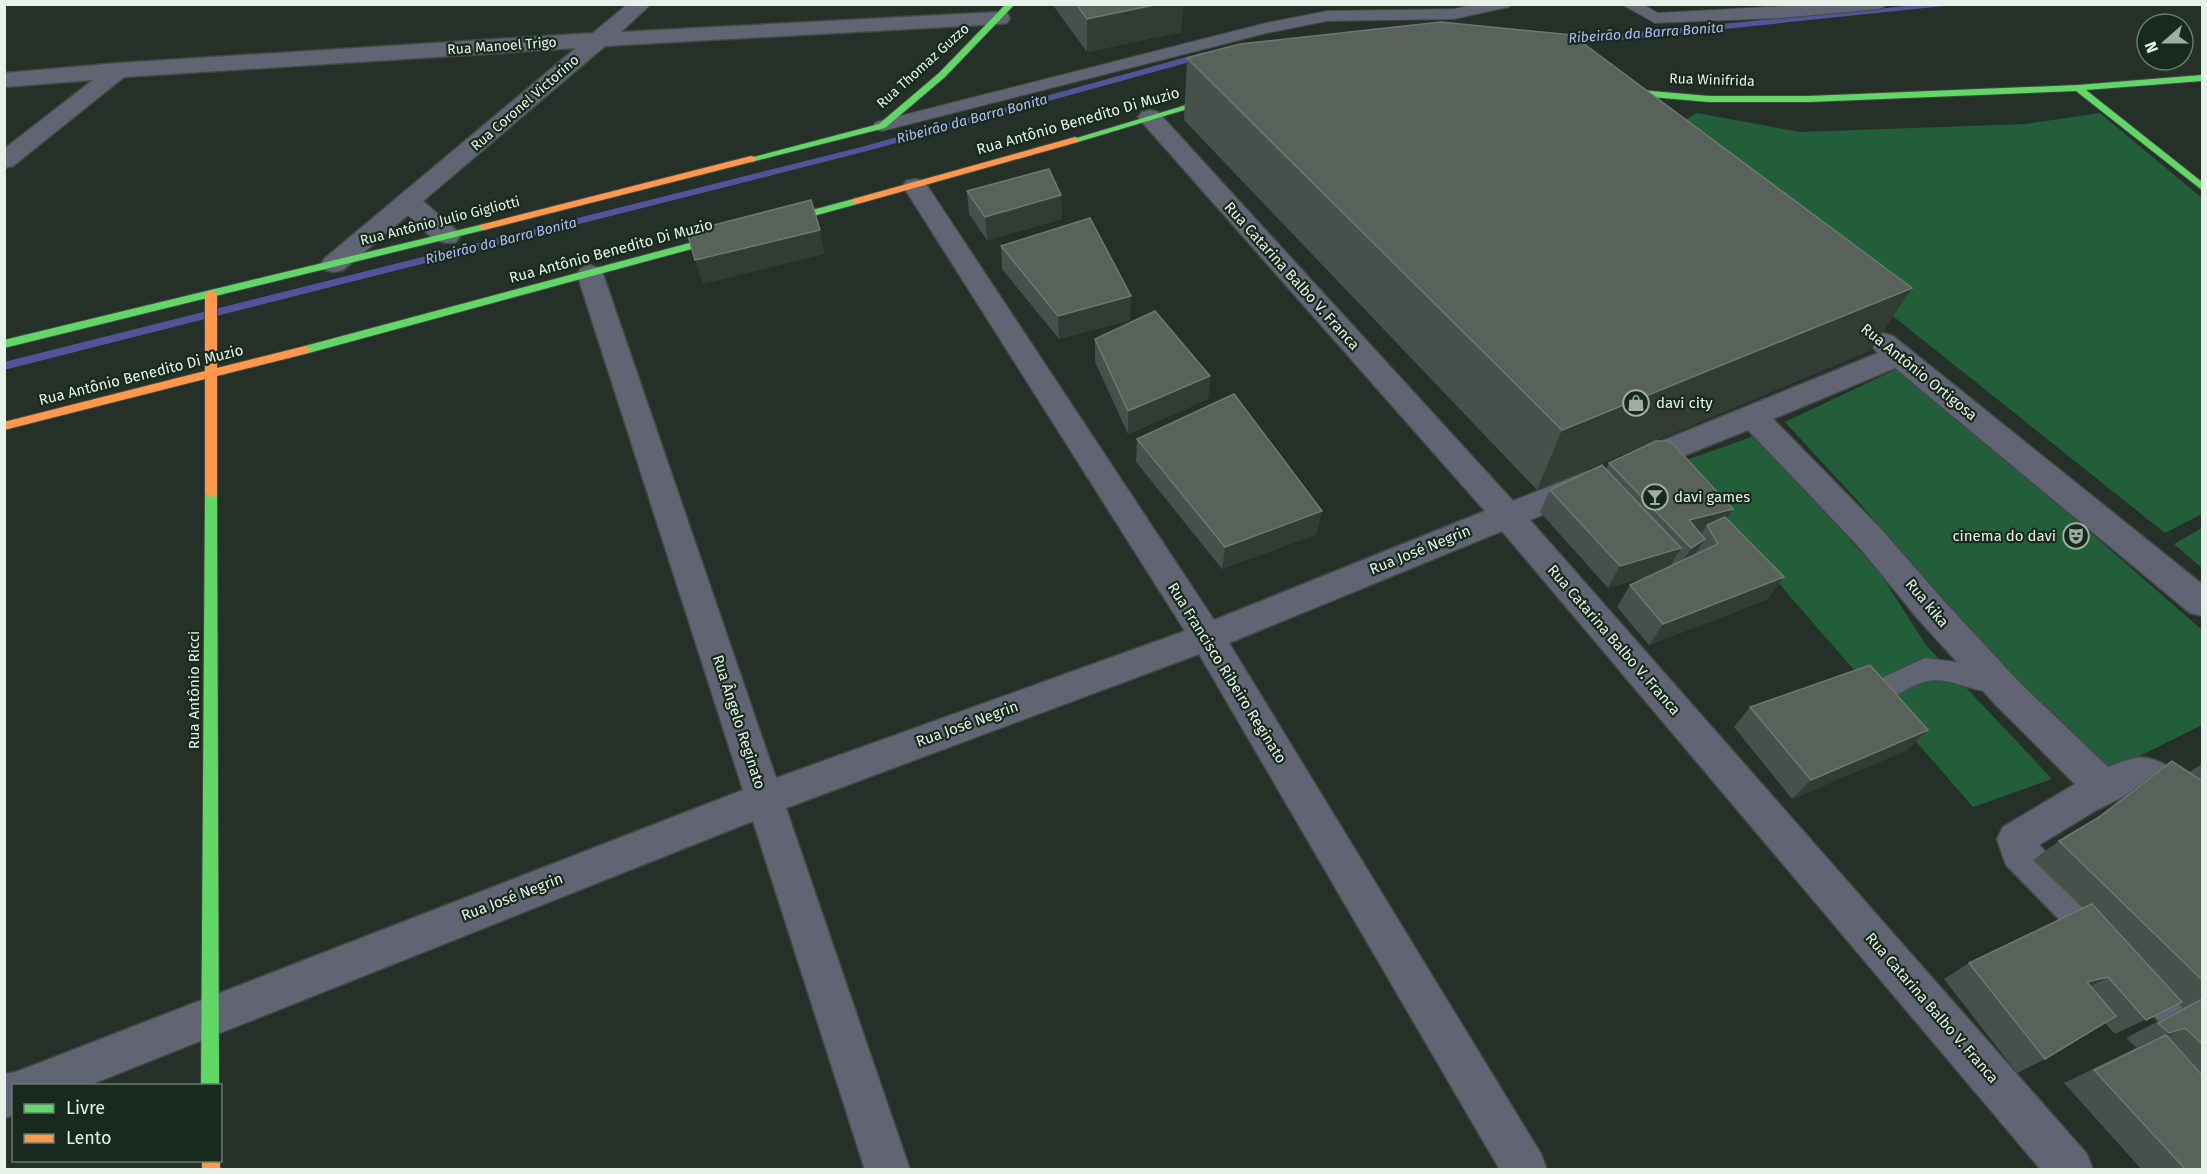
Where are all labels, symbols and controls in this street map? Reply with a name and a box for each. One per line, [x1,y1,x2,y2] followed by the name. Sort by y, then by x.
[2135,12,2195,72] north arrow
[1568,19,1724,47] water label: Ribeirão da Barra Bonita
[873,20,973,112] street label: Rua Thomaz Guzzo
[447,34,557,58] street label: Rua Manoel Trigo
[2141,39,2162,56] text: N
[467,51,583,155] street label: Rua Coronel Victorino
[1669,70,1755,90] street label: Rua Winifrida
[974,83,1182,159] street label: Rua Antônio Benedito Di Muzio
[895,91,1049,147] water label: Ribeirão da Barra Bonita
[358,193,522,249] street label: Rua Antônio Julio Gigliotti
[1221,198,1363,354] street label: Rua Catarina Balbo V. Franca
[424,214,578,268] water label: Ribeirão da Barra Bonita
[507,215,715,287] street label: Rua Antônio Benedito Di Muzio
[1857,320,1981,424] street label: Rua Antônio Ortigosa
[37,341,245,409] street label: Rua Antônio Benedito Di Muzio
[1621,388,1651,418] shop icon: davi city
[1656,394,1713,412] place label: davi city
[1640,482,1670,512] bar icon: davi games
[1674,488,1750,506] place label: davi games
[2061,521,2091,551] theatre icon: cinema do davi
[1367,522,1473,578] street label: Rua José Negrin
[1952,527,2056,545] place label: cinema do davi
[1544,561,1684,719] street label: Rua Catarina Balbo V. Franca
[1902,575,1952,631] street label: Rua kika
[1164,579,1290,767] street label: Rua Francisco Ribeiro Reginato
[185,631,203,749] street label: Rua Antônio Ricci
[709,653,769,791] street label: Rua Ângelo Reginato
[913,697,1021,751] street label: Rua José Negrin
[459,869,565,925] street label: Rua José Negrin
[1862,929,2002,1087] street label: Rua Catarina Balbo V. Franca
[12,1084,222,1162] legend
[66,1097,105,1119] text: Livre
[66,1127,112,1149] text: Lento

